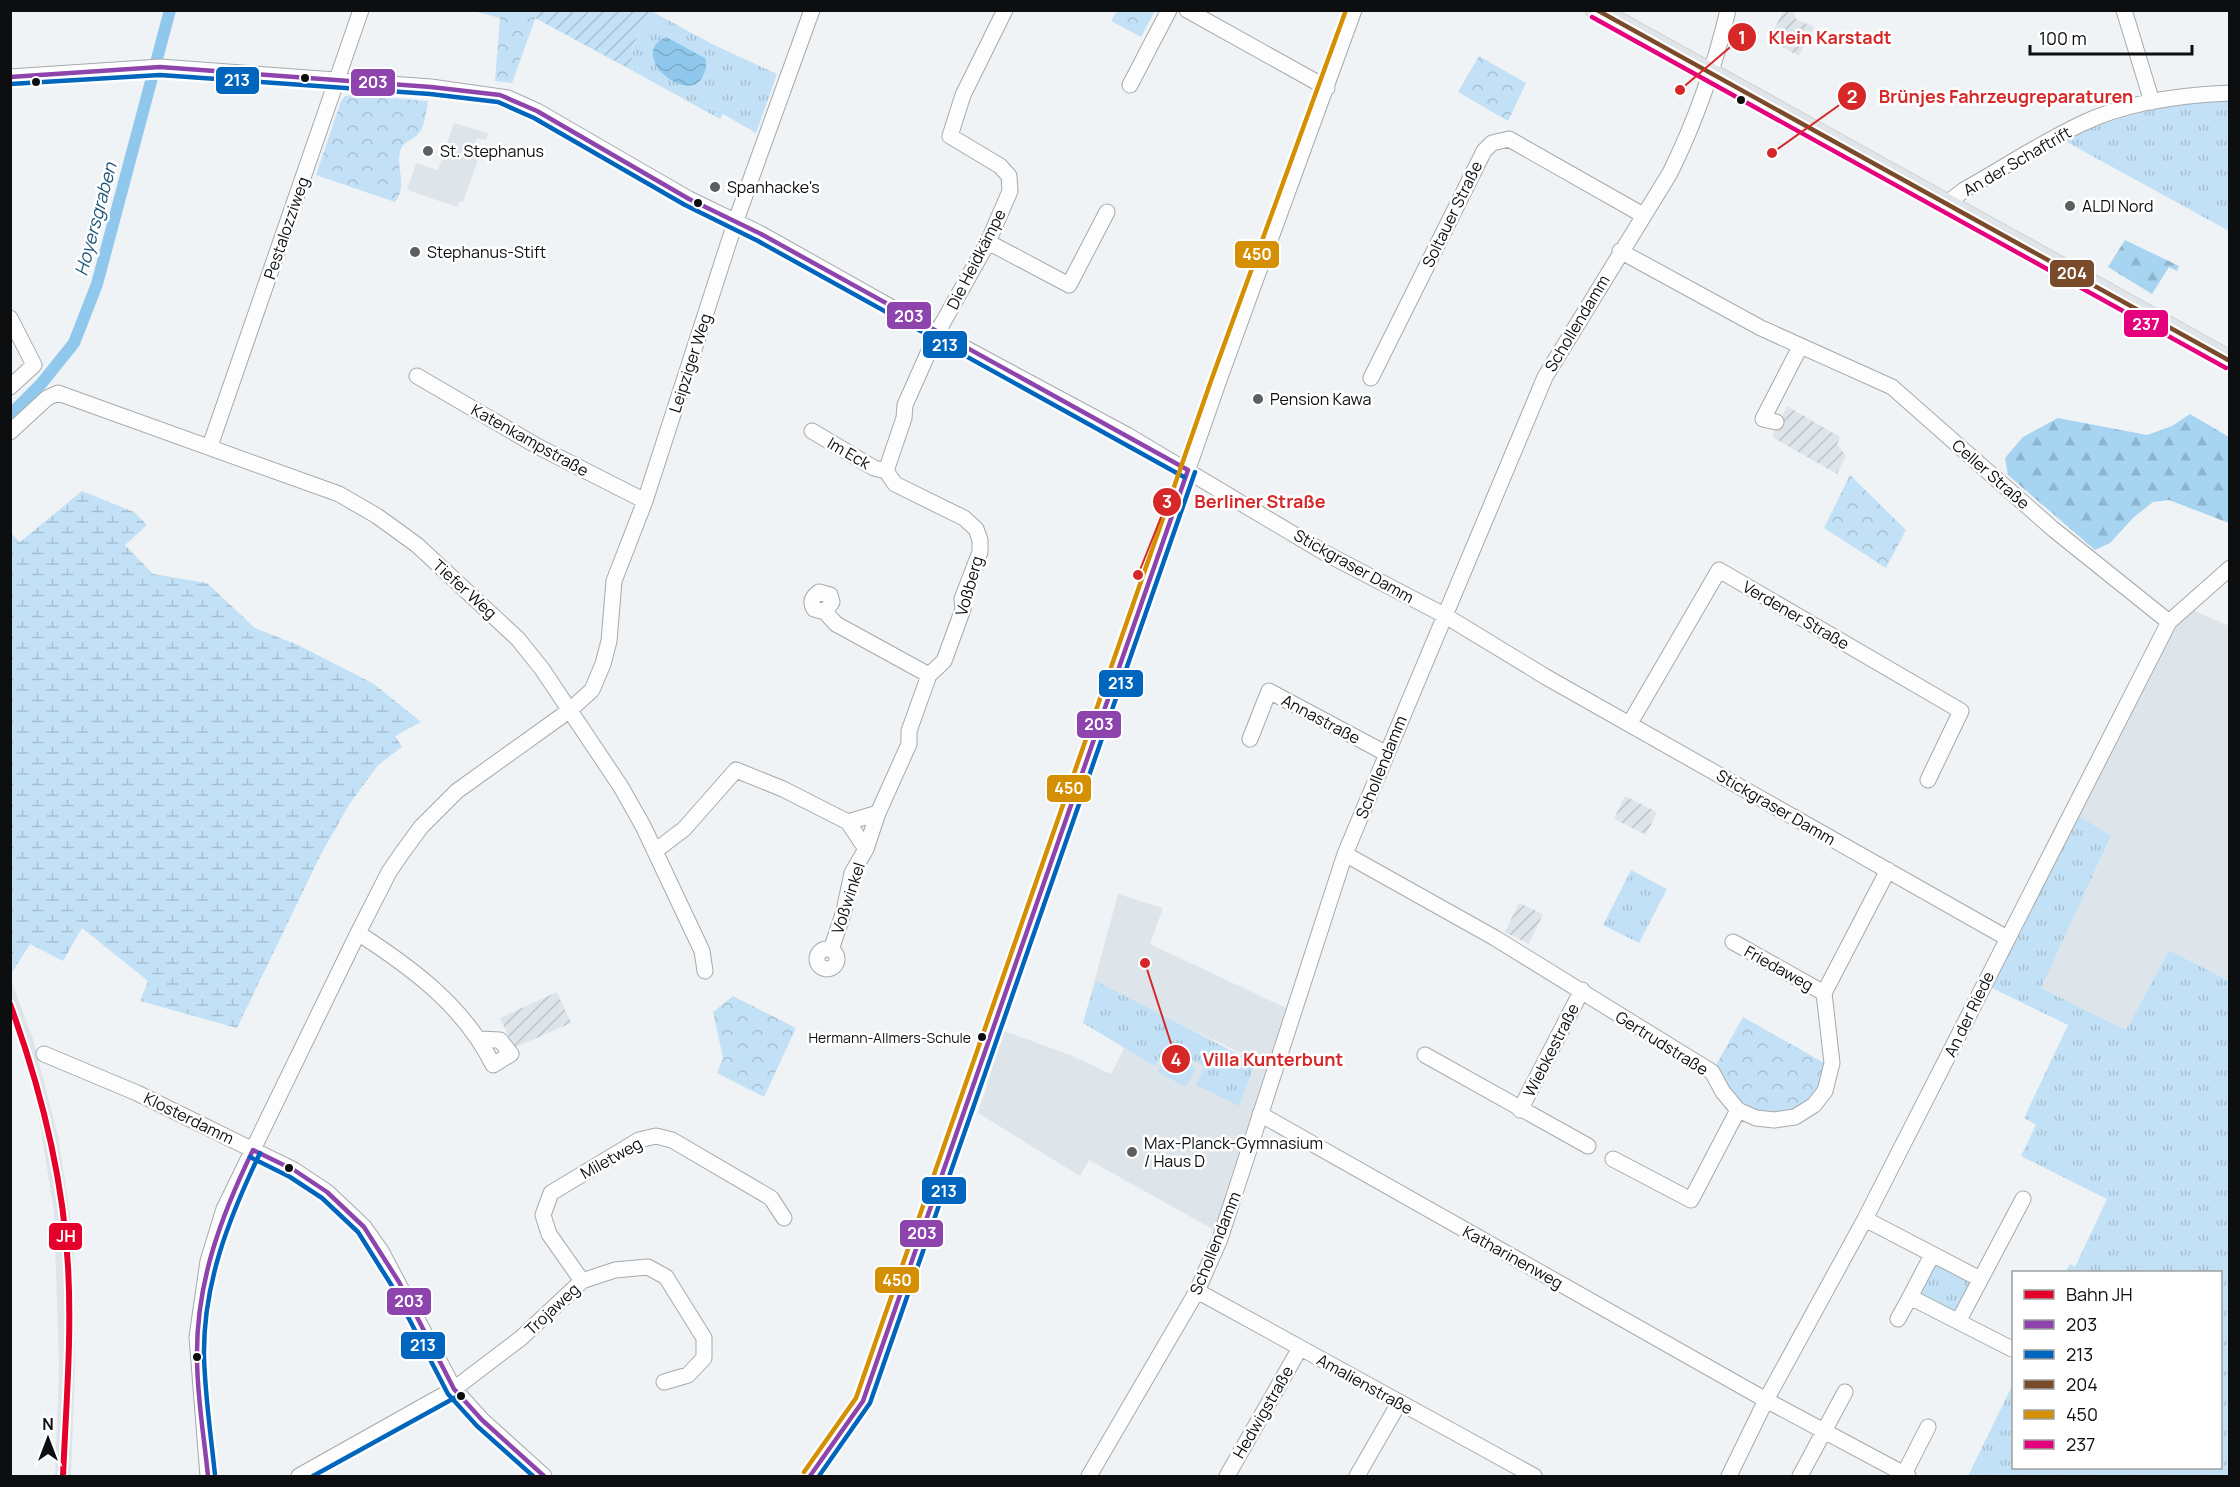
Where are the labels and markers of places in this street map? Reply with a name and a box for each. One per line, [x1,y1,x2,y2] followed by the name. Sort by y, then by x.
[1727,19,1904,55] callout: Klein Karstadt
[299,72,311,84] unlabelled marker
[30,76,42,88] unlabelled marker
[1837,78,2145,114] callout: Brünjes Fahrzeugreparaturen
[1735,94,1747,106] unlabelled marker
[440,140,544,162] place label: St. Stephanus
[421,144,435,158] marker: St. Stephanus
[727,176,820,198] place label: Spanhacke's
[708,180,722,194] marker: Spanhacke's
[2082,195,2154,217] place label: ALDI Nord
[692,197,704,209] unlabelled marker
[2063,199,2077,213] marker: ALDI Nord
[427,241,546,263] place label: Stephanus-Stift
[408,245,422,259] marker: Stephanus-Stift
[1270,388,1371,410] place label: Pension Kawa
[1251,392,1265,406] marker: Pension Kawa
[1152,484,1337,520] callout: Berliner Straße
[808,1028,971,1047] place label: Hermann-Allmers-Schule
[976,1031,988,1043] marker: Hermann-Allmers-Schule
[1161,1041,1355,1077] callout: Villa Kunterbunt
[1144,1132,1323,1172] place label: Max-Planck-Gymnasium / Haus D
[1125,1145,1139,1159] marker: Max-Planck-Gymnasium / Haus D
[283,1162,295,1174] unlabelled marker
[191,1351,203,1363] unlabelled marker
[455,1390,467,1402] unlabelled marker

